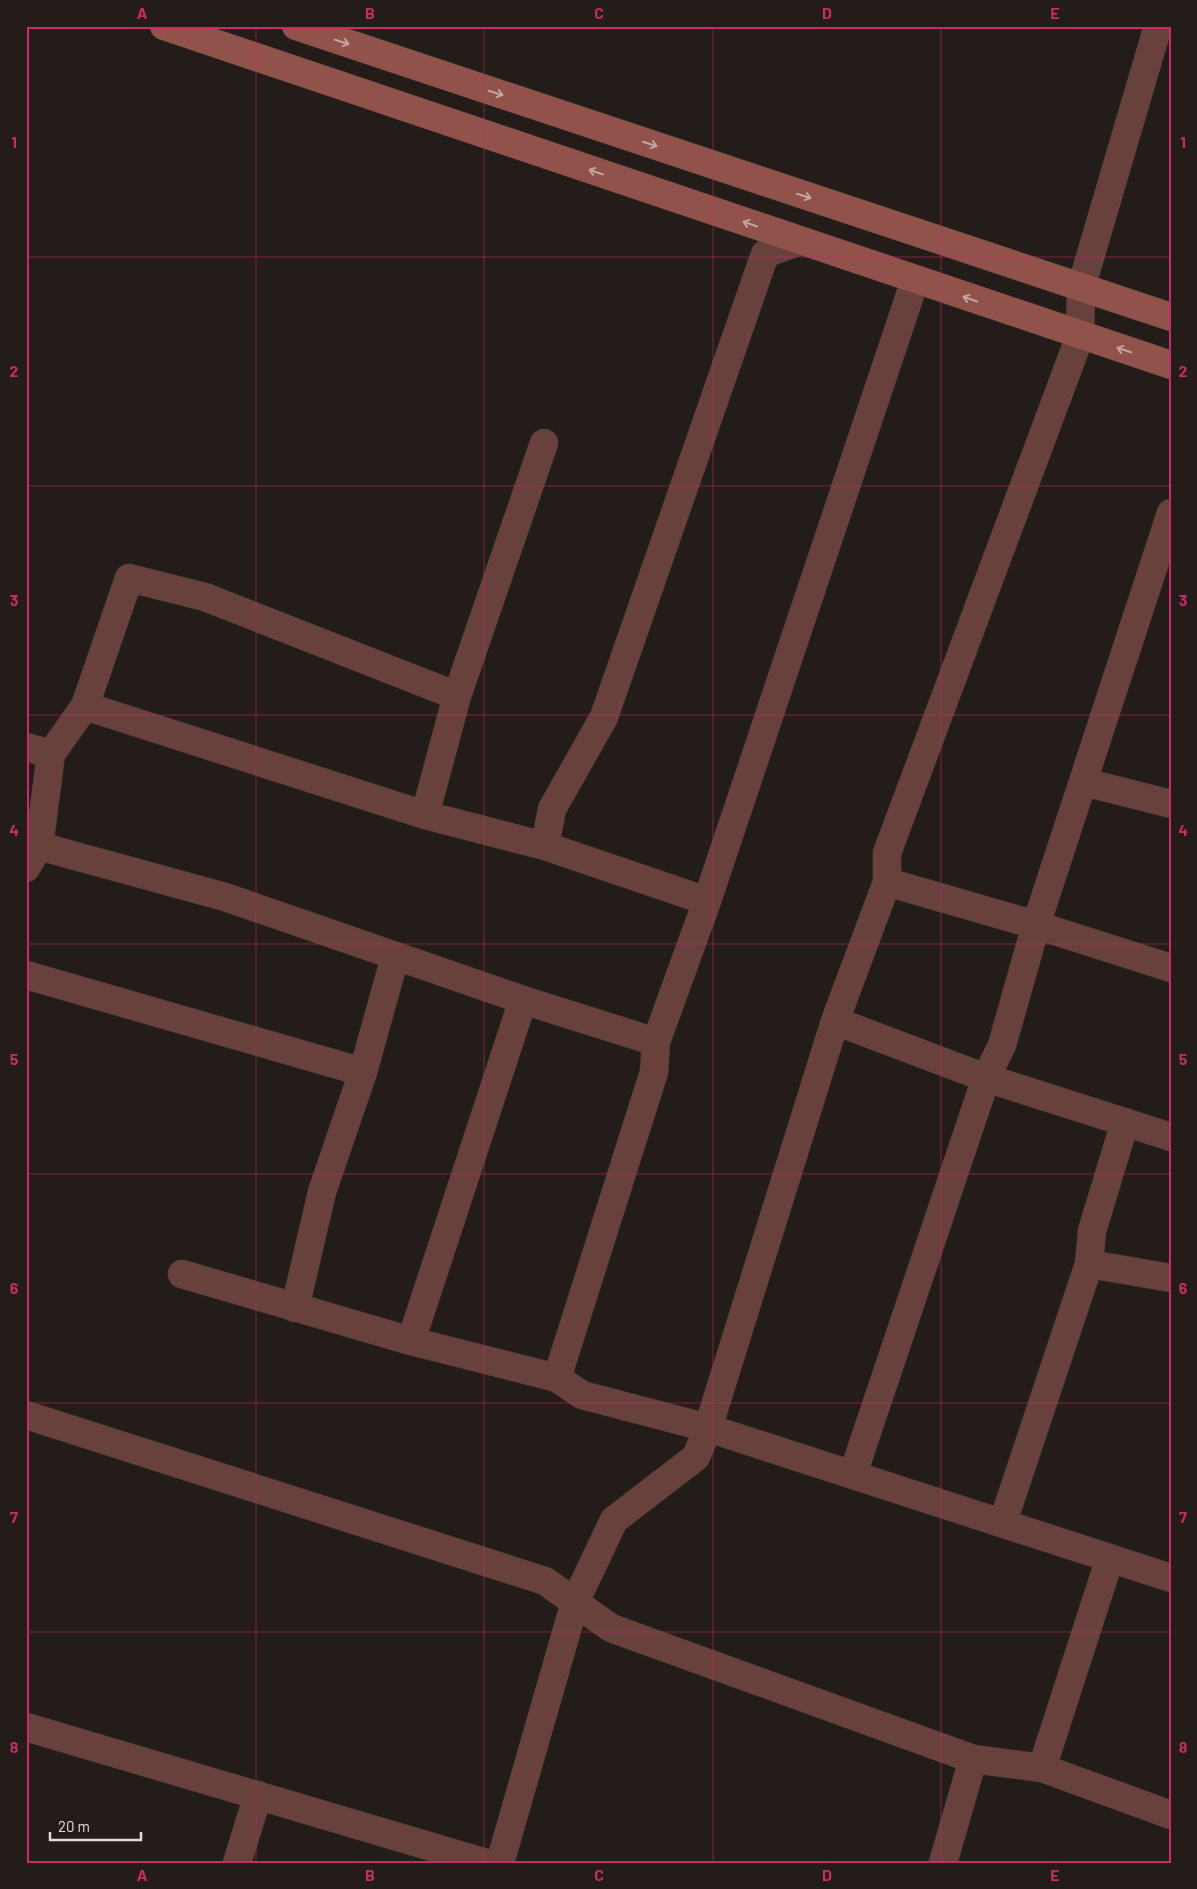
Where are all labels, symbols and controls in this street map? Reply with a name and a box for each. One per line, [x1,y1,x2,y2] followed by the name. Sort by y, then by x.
[137,3,148,22] text: A
[365,3,375,22] text: B
[594,3,604,22] text: C
[822,3,832,22] text: D
[1050,3,1060,22] text: E
[333,37,349,47] one-way arrow
[488,89,503,98] one-way arrow
[11,132,17,151] text: 1
[1180,132,1186,151] text: 1
[642,140,658,150] one-way arrow
[589,167,604,176] one-way arrow
[796,192,812,201] one-way arrow
[743,219,758,228] one-way arrow
[962,293,978,303] one-way arrow
[1117,345,1133,354] one-way arrow
[10,361,19,380] text: 2
[1179,361,1188,380] text: 2
[10,590,18,609] text: 3
[1179,590,1187,609] text: 3
[9,820,19,839] text: 4
[1178,820,1188,839] text: 4
[10,1049,19,1068] text: 5
[1179,1049,1188,1068] text: 5
[10,1278,19,1297] text: 6
[1179,1278,1188,1297] text: 6
[10,1507,18,1526] text: 7
[1179,1507,1187,1526] text: 7
[10,1737,19,1756] text: 8
[1179,1737,1188,1756] text: 8
[50,1809,141,1841] scale bar
[58,1817,90,1835] text: 20 m
[137,1865,148,1884] text: A
[365,1865,375,1884] text: B
[594,1865,604,1884] text: C
[822,1865,832,1884] text: D
[1050,1865,1060,1884] text: E

